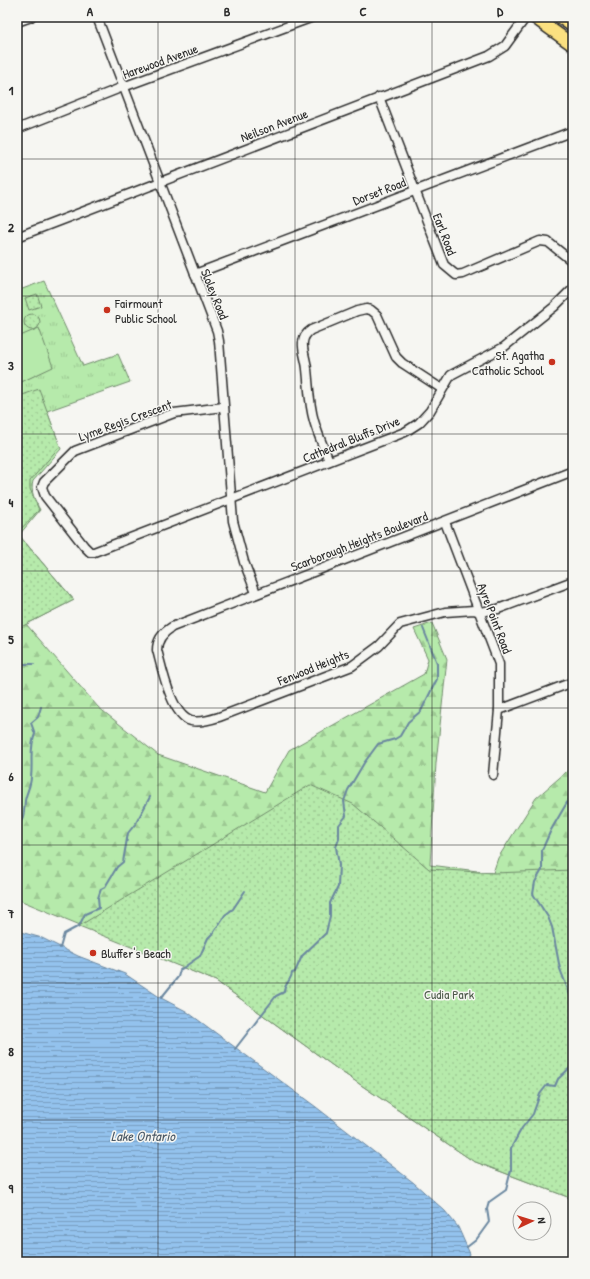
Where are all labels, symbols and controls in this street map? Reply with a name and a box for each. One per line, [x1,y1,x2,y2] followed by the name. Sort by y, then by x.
[87,2,94,20] text: A
[224,2,231,20] text: B
[359,2,367,20] text: C
[497,2,504,20] text: D
[120,39,200,83] street label: Harewood Avenue
[9,81,14,99] text: 1
[238,104,310,146] street label: Neilson Avenue
[350,173,408,209] street label: Dorset Road
[429,210,461,258] street label: Earl Road
[8,218,15,236] text: 2
[197,266,233,322] street label: Sloley Road
[114,294,177,327] place label: Fairmount Public School
[102,305,112,315] marker: Fairmount Public School
[472,346,545,379] place label: St. Agatha Catholic School
[8,356,14,374] text: 3
[547,357,557,367] marker: St. Agatha Catholic School
[76,395,175,445] street label: Lyme Regis Crescent
[300,411,402,467] street label: Cathedral Bluffs Drive
[9,493,14,511] text: 4
[288,507,430,575] street label: Scarborough Heights Boulevard
[473,580,517,656] street label: Ayre Point Road
[8,630,14,648] text: 5
[274,645,351,690] street label: Fenwood Heights
[8,767,14,785] text: 6
[7,904,15,922] text: 7
[101,944,171,962] place label: Bluffer's Beach
[88,948,98,958] marker: Bluffer's Beach
[424,985,475,1003] park label: Cudia Park
[8,1042,14,1060] text: 8
[111,1126,176,1145] water label: Lake Ontario
[9,1179,14,1197] text: 9
[512,1201,552,1241] north arrow
[535,1217,549,1224] text: N

